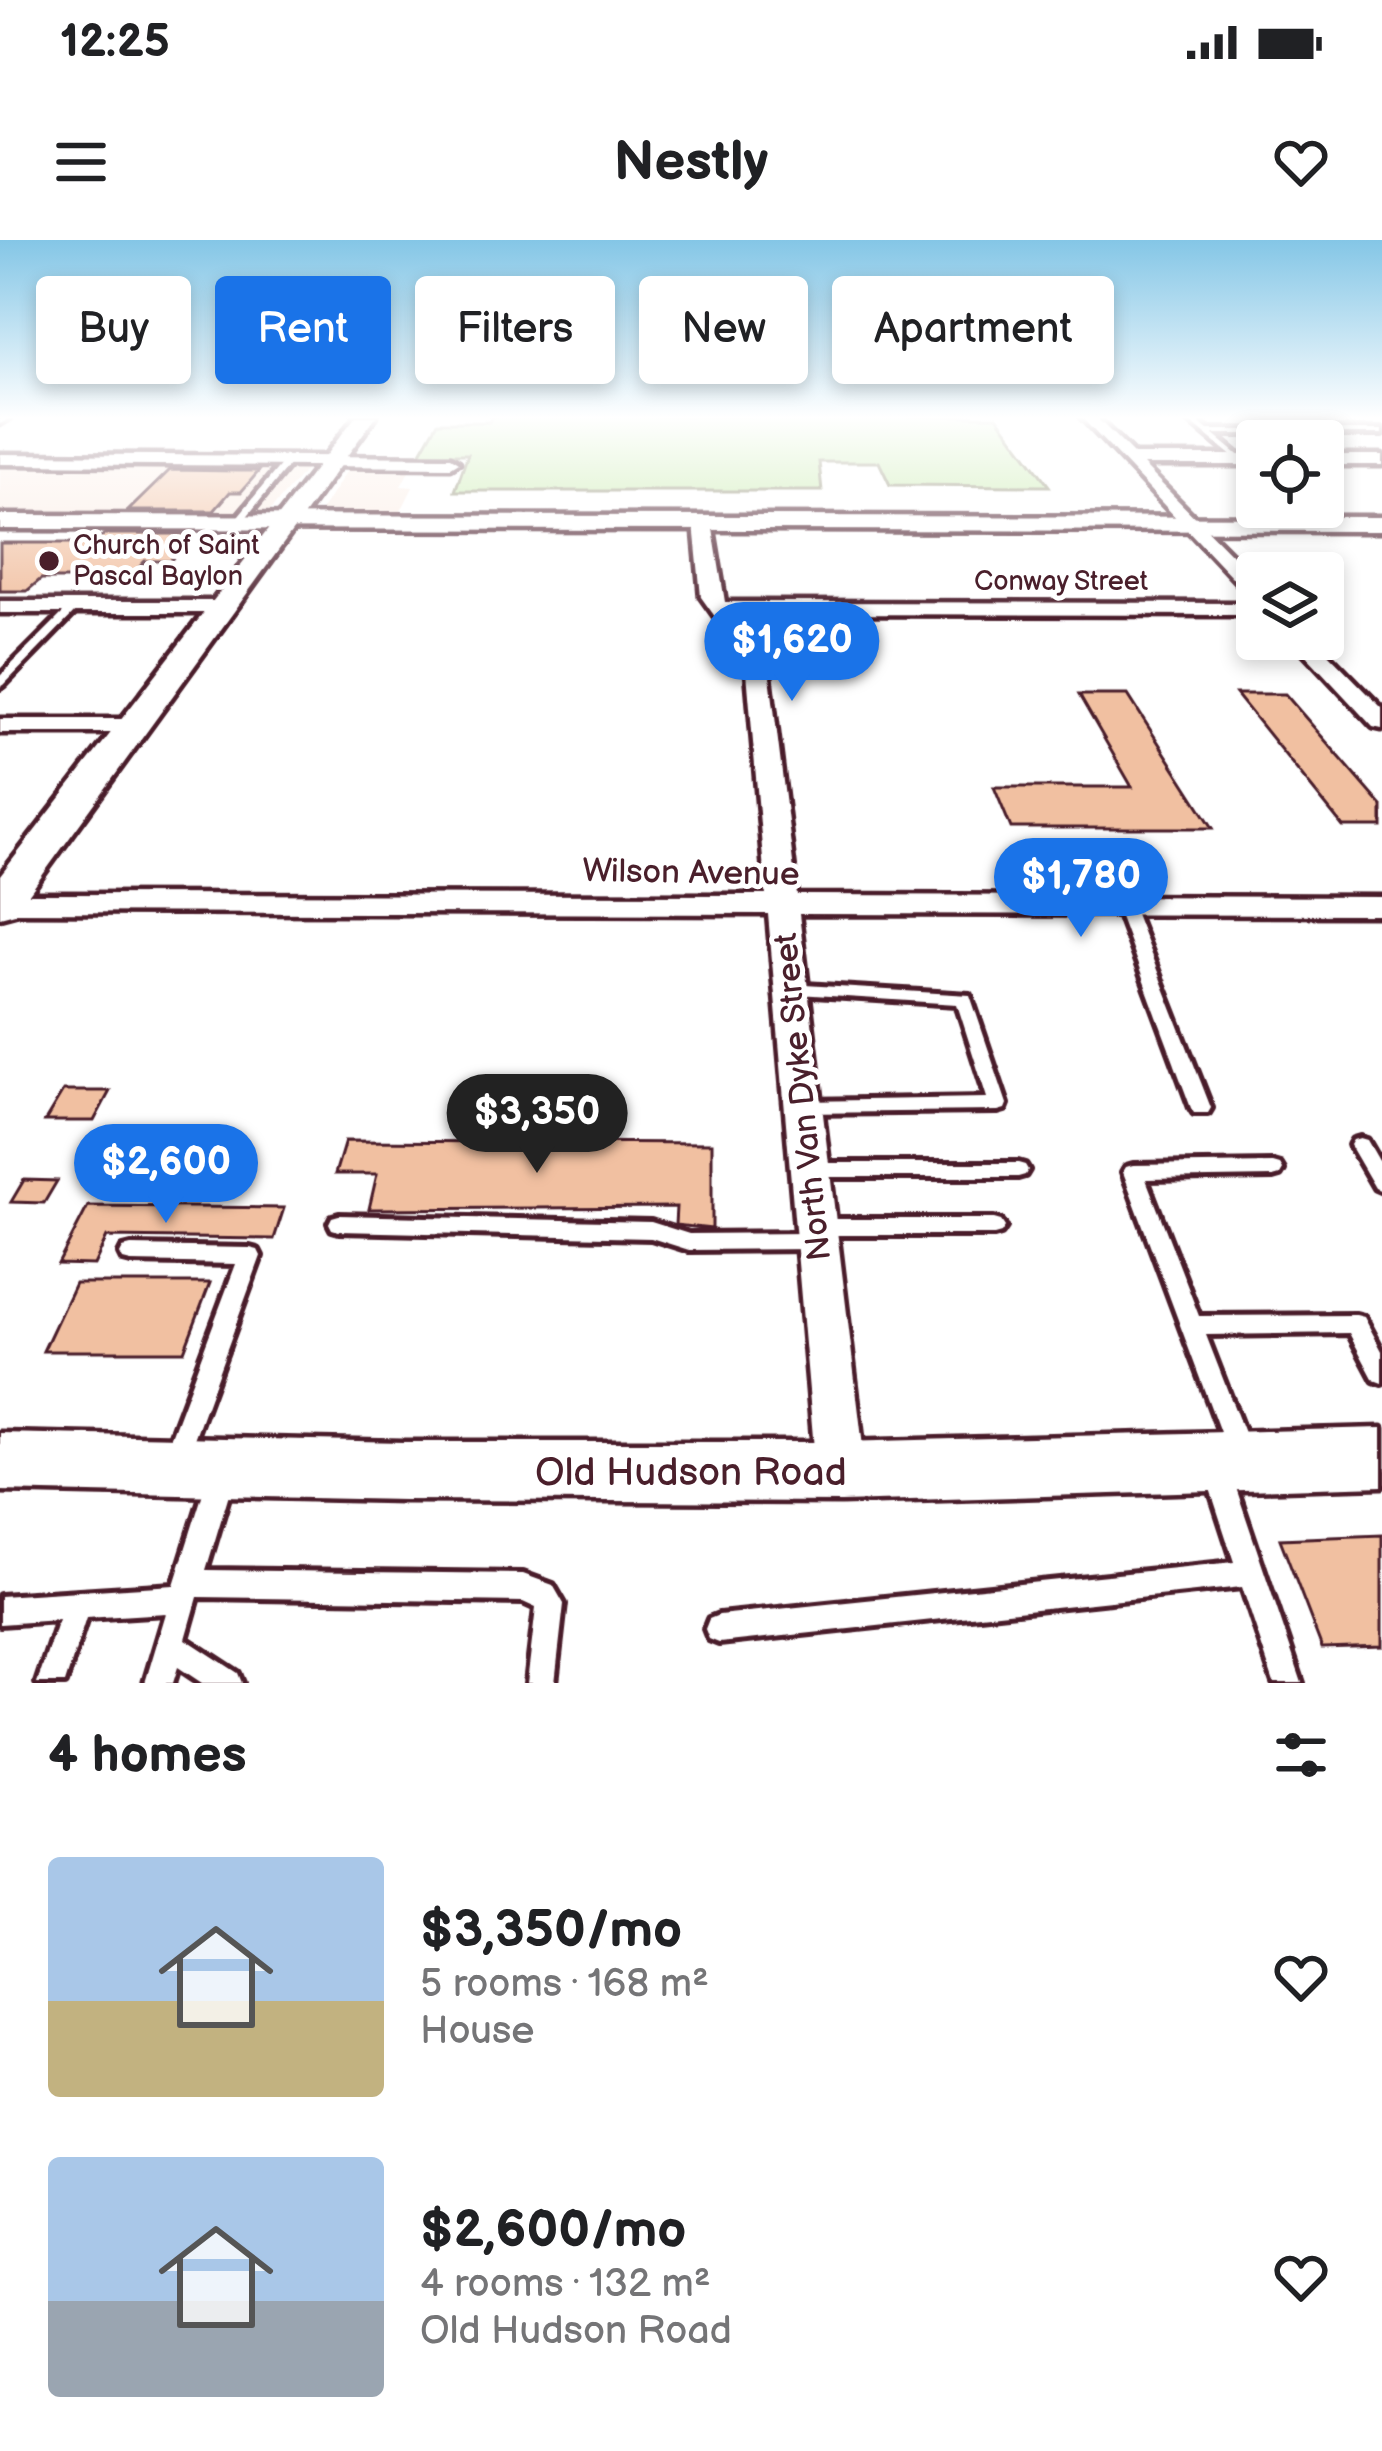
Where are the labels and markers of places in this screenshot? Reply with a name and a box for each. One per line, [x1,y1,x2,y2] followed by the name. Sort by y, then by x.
[73,530,260,593] place label: Church of Saint Pascal Baylon
[36,548,62,574] marker: Church of Saint Pascal Baylon
[694,602,890,704] pin: $1,620
[983,838,1179,940] pin: $1,780
[439,1074,635,1176] pin: $3,350
[68,1124,264,1226] pin: $2,600

